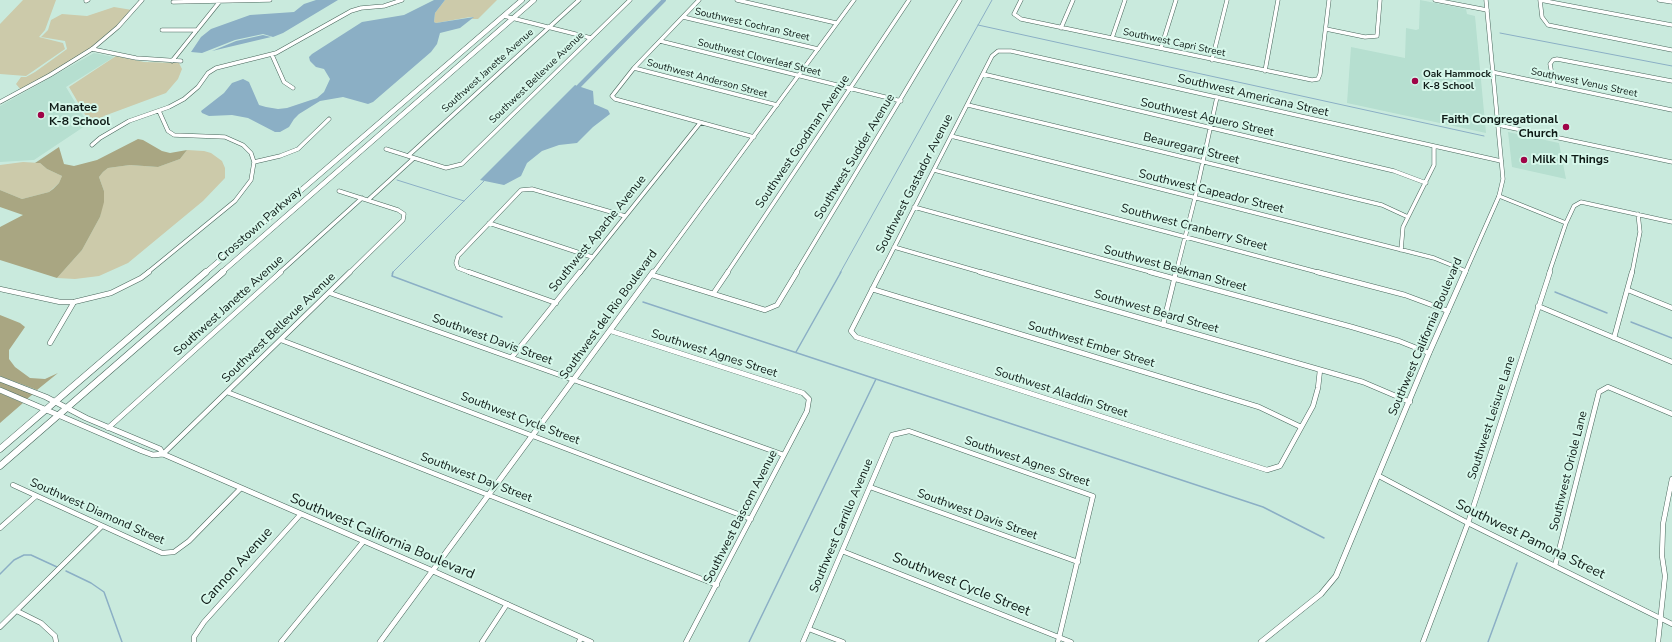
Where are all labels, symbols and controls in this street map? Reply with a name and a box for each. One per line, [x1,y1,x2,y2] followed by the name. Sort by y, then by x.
[693,6,811,44] street label: Southwest Cochran Street
[1122,26,1226,60] street label: Southwest Capri Street
[440,27,536,115] street label: Southwest Janette Avenue
[487,30,587,126] street label: Southwest Bellevue Avenue
[696,37,822,79] street label: Southwest Cloverleaf Street
[645,57,769,101] street label: Southwest Anderson Street
[1530,66,1638,100] street label: Southwest Venus Street
[1423,69,1491,92] place label: Oak Hammock K-8 School
[1176,72,1330,120] street label: Southwest Americana Street
[753,73,853,211] street label: Southwest Goodman Avenue
[1410,76,1420,86] marker: Oak Hammock K-8 School
[812,92,898,222] street label: Southwest Sudder Avenue
[1139,96,1275,140] street label: Southwest Aguero Street
[49,101,110,129] place label: Manatee K-8 School
[36,110,46,120] marker: Manatee K-8 School
[874,112,956,256] street label: Southwest Gastador Avenue
[1441,113,1558,141] place label: Faith Congregational Church
[1561,122,1571,132] marker: Faith Congregational Church
[1141,130,1241,168] street label: Beauregard Street
[1532,153,1609,167] place label: Milk N Things
[1519,155,1529,165] marker: Milk N Things
[1137,167,1285,217] street label: Southwest Capeador Street
[546,173,650,295] street label: Southwest Apache Avenue
[215,184,305,266] street label: Crosstown Parkway
[1119,202,1269,254] street label: Southwest Cranberry Street
[1102,243,1248,295] street label: Southwest Beekman Street
[557,247,661,383] street label: Southwest del Rio Boulevard
[171,253,287,359] street label: Southwest Janette Avenue
[1386,256,1466,418] street label: Southwest California Boulevard
[219,270,339,386] street label: Southwest Bellevue Avenue
[1092,287,1220,337] street label: Southwest Beard Street
[430,312,554,368] street label: Southwest Davis Street
[1026,319,1156,371] street label: Southwest Ember Street
[649,327,779,381] street label: Southwest Agnes Street
[1465,354,1519,482] street label: Southwest Leisure Lane
[993,365,1129,421] street label: Southwest Aladdin Street
[458,390,582,448] street label: Southwest Cycle Street
[1547,410,1591,532] street label: Southwest Oriole Lane
[962,434,1092,490] street label: Southwest Agnes Street
[701,448,781,586] street label: Southwest Bascom Avenue
[418,450,534,506] street label: Southwest Day Street
[807,457,877,595] street label: Southwest Carrillo Avenue
[27,476,167,548] street label: Southwest Diamond Street
[915,487,1039,543] street label: Southwest Davis Street
[287,490,477,584] street label: Southwest California Boulevard
[1453,496,1607,584] street label: Southwest Pamona Street
[197,524,277,610] street label: Cannon Avenue
[890,550,1032,620] street label: Southwest Cycle Street

